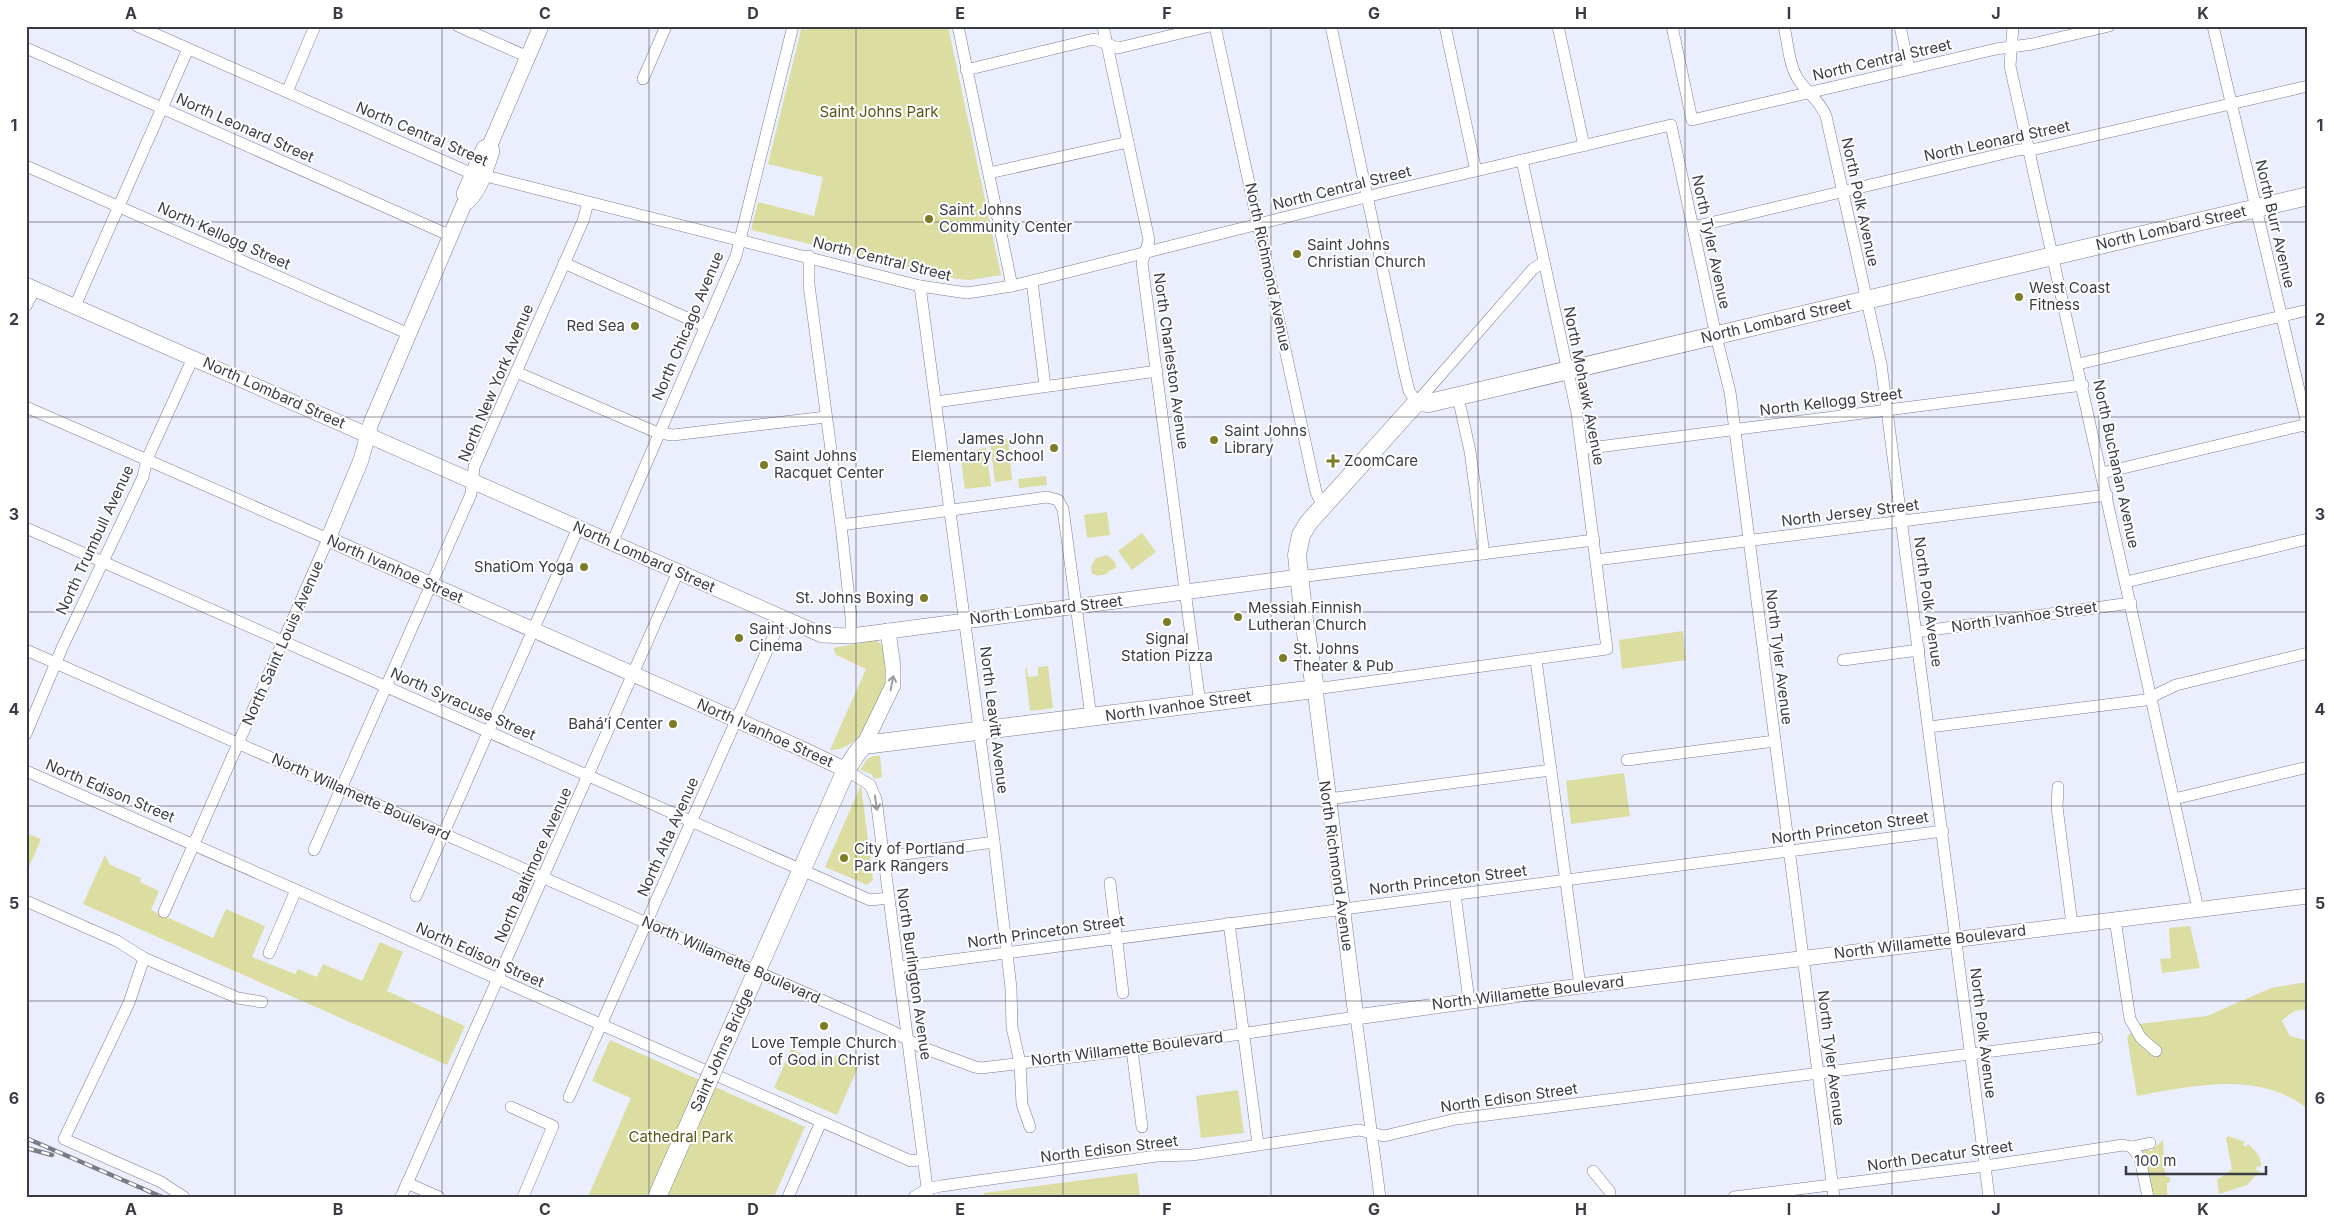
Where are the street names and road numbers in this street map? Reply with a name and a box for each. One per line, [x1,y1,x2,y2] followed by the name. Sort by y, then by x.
[1811,34,1953,85] street label: North Central Street
[173,89,317,167] street label: North Leonard Street
[353,97,491,170] street label: North Central Street
[1922,116,2072,165] street label: North Leonard Street
[1838,136,1883,268] street label: North Polk Avenue
[2251,158,2300,290] street label: North Burr Avenue
[1271,161,1413,214] street label: North Central Street
[1688,173,1735,311] street label: North Tyler Avenue
[1241,181,1296,353] street label: North Richmond Avenue
[155,198,294,273] street label: North Kellogg Street
[2094,201,2248,254] street label: North Lombard Street
[811,232,953,285] street label: North Central Street
[648,249,728,403] street label: North Chicago Avenue
[1150,271,1193,450] street label: North Charleston Avenue
[1699,294,1853,347] street label: North Lombard Street
[454,301,537,465] street label: North New York Avenue
[1560,305,1609,467] street label: North Mohawk Avenue
[200,353,348,433] street label: North Lombard Street
[2089,378,2144,550] street label: North Buchanan Avenue
[1759,383,1903,420] street label: North Kellogg Street
[52,462,138,618] street label: North Trumbull Avenue
[1780,495,1920,530] street label: North Jersey Street
[570,517,718,597] street label: North Lombard Street
[324,530,466,607] street label: North Ivanhoe Street
[1910,536,1947,668] street label: North Polk Avenue
[238,557,328,728] street label: North Saint Louis Avenue
[1762,588,1797,726] street label: North Tyler Avenue
[969,591,1123,628] street label: North Lombard Street
[1950,597,2098,636] street label: North Ivanhoe Street
[976,645,1013,795] street label: North Leavitt Avenue
[388,663,539,744] street label: North Syracuse Street
[1104,686,1252,725] street label: North Ivanhoe Street
[694,694,836,771] street label: North Ivanhoe Street
[269,749,453,845] street label: North Willamette Boulevard
[43,755,178,826] street label: North Edison Street
[633,774,702,899] street label: North Alta Avenue
[1315,779,1358,952] street label: North Richmond Avenue
[490,784,575,945] street label: North Baltimore Avenue
[1770,807,1930,848] street label: North Princeton Street
[1368,860,1528,899] street label: North Princeton Street
[893,887,936,1061] street label: North Burlington Avenue
[966,911,1126,952] street label: North Princeton Street
[639,912,823,1008] street label: North Willamette Boulevard
[413,918,547,991] street label: North Edison Street
[1833,920,2027,963] street label: North Willamette Boulevard
[1966,967,2001,1099] street label: North Polk Avenue
[1431,971,1625,1014] street label: North Willamette Boulevard
[686,985,757,1115] street label: Saint Johns Bridge
[1814,989,1849,1127] street label: North Tyler Avenue
[1030,1027,1224,1070] street label: North Willamette Boulevard
[1439,1078,1579,1117] street label: North Edison Street
[1039,1131,1179,1166] street label: North Edison Street
[1866,1136,2014,1175] street label: North Decatur Street

